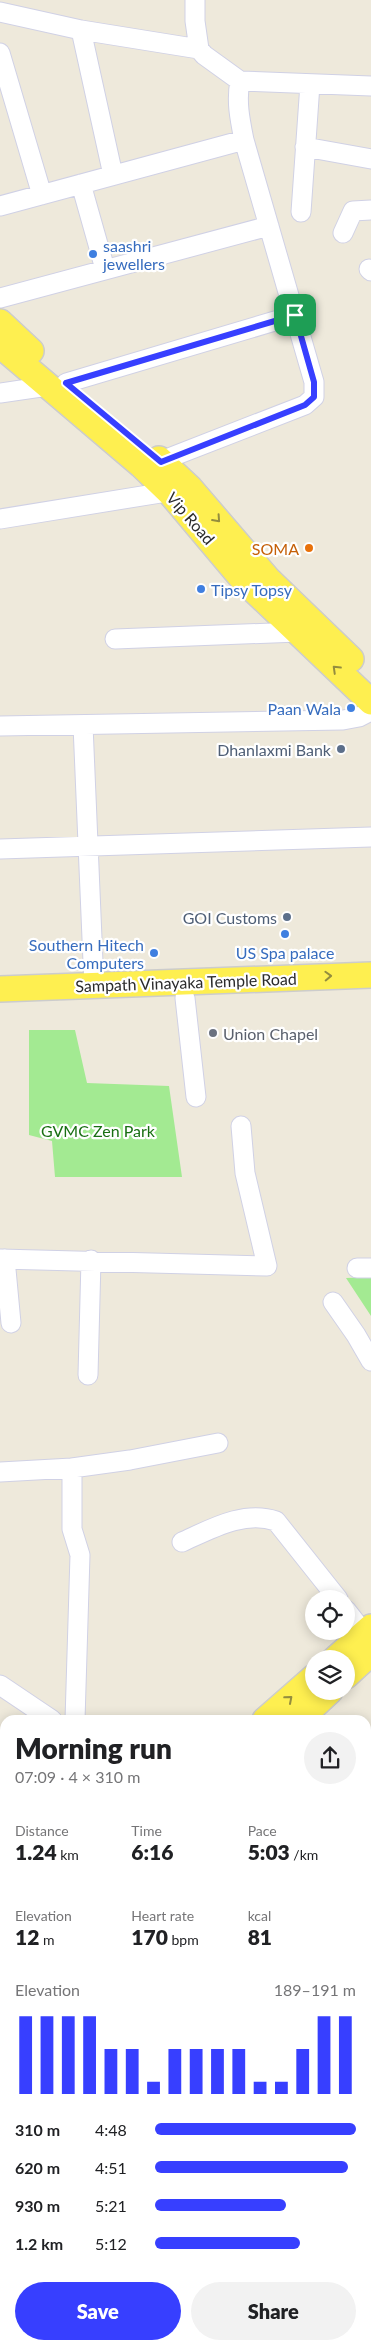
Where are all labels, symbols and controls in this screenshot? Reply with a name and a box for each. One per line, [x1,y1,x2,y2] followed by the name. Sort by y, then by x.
[102,236,165,273] place label: saashri jewellers
[87,248,99,260] marker: saashri jewellers
[274,294,316,336] pin
[281,301,309,329] icon: arrive
[163,488,219,548] street label: Vip Road
[212,514,221,523] one-way arrow
[252,539,299,558] place label: SOMA
[303,542,315,554] marker: SOMA
[211,580,293,599] place label: Tipsy Topsy
[195,583,207,595] marker: Tipsy Topsy
[332,665,341,674] one-way arrow
[268,699,341,718] place label: Paan Wala
[345,702,357,714] marker: Paan Wala
[217,740,332,759] place label: Dhanlaxmi Bank
[335,743,347,755] marker: Dhanlaxmi Bank
[183,908,277,927] place label: GOI Customs
[281,911,293,923] marker: GOI Customs
[279,928,291,940] marker: US Spa palace
[29,935,144,972] place label: Southern Hitech Computers
[236,943,334,962] place label: US Spa palace
[148,947,160,959] marker: Southern Hitech Computers
[75,969,297,995] street label: Sampath Vinayaka Temple Road
[325,971,333,981] one-way arrow
[223,1024,318,1043] place label: Union Chapel
[207,1027,219,1039] marker: Union Chapel
[41,1121,156,1140] park label: GVMC Zen Park
[305,1590,355,1700] map controls
[305,1590,355,1640] button: locate
[305,1650,355,1700] button: layers
[284,1695,293,1704] one-way arrow
[15,1731,172,1765] text: Morning run
[304,1732,356,1784] button: share
[15,1767,140,1786] text: 07:09 · 4 × 310 m
[15,1822,69,1839] text: Distance
[131,1822,162,1839] text: Time
[248,1822,277,1839] text: Pace
[15,1839,57,1864] text: 1.24
[131,1839,173,1864] text: 6:16
[248,1839,290,1864] text: 5:03
[57,1846,79,1863] text: km
[290,1846,318,1863] text: /km
[15,1907,72,1924] text: Elevation
[131,1907,194,1924] text: Heart rate
[248,1907,271,1924] text: kcal
[15,1924,39,1949] text: 12
[131,1924,168,1949] text: 170
[248,1924,272,1949] text: 81
[39,1931,54,1948] text: m
[168,1931,199,1948] text: bpm
[15,1980,80,1999] text: Elevation
[274,1980,356,1999] text: 189–191 m
[15,2120,60,2139] text: 310 m
[95,2120,127,2139] text: 4:48
[15,2158,60,2177] text: 620 m
[95,2158,127,2177] text: 4:51
[15,2196,60,2215] text: 930 m
[95,2196,127,2215] text: 5:21
[15,2234,63,2253] text: 1.2 km
[95,2234,127,2253] text: 5:12
[15,2282,181,2340] button: Save
[191,2282,356,2340] button: Share

